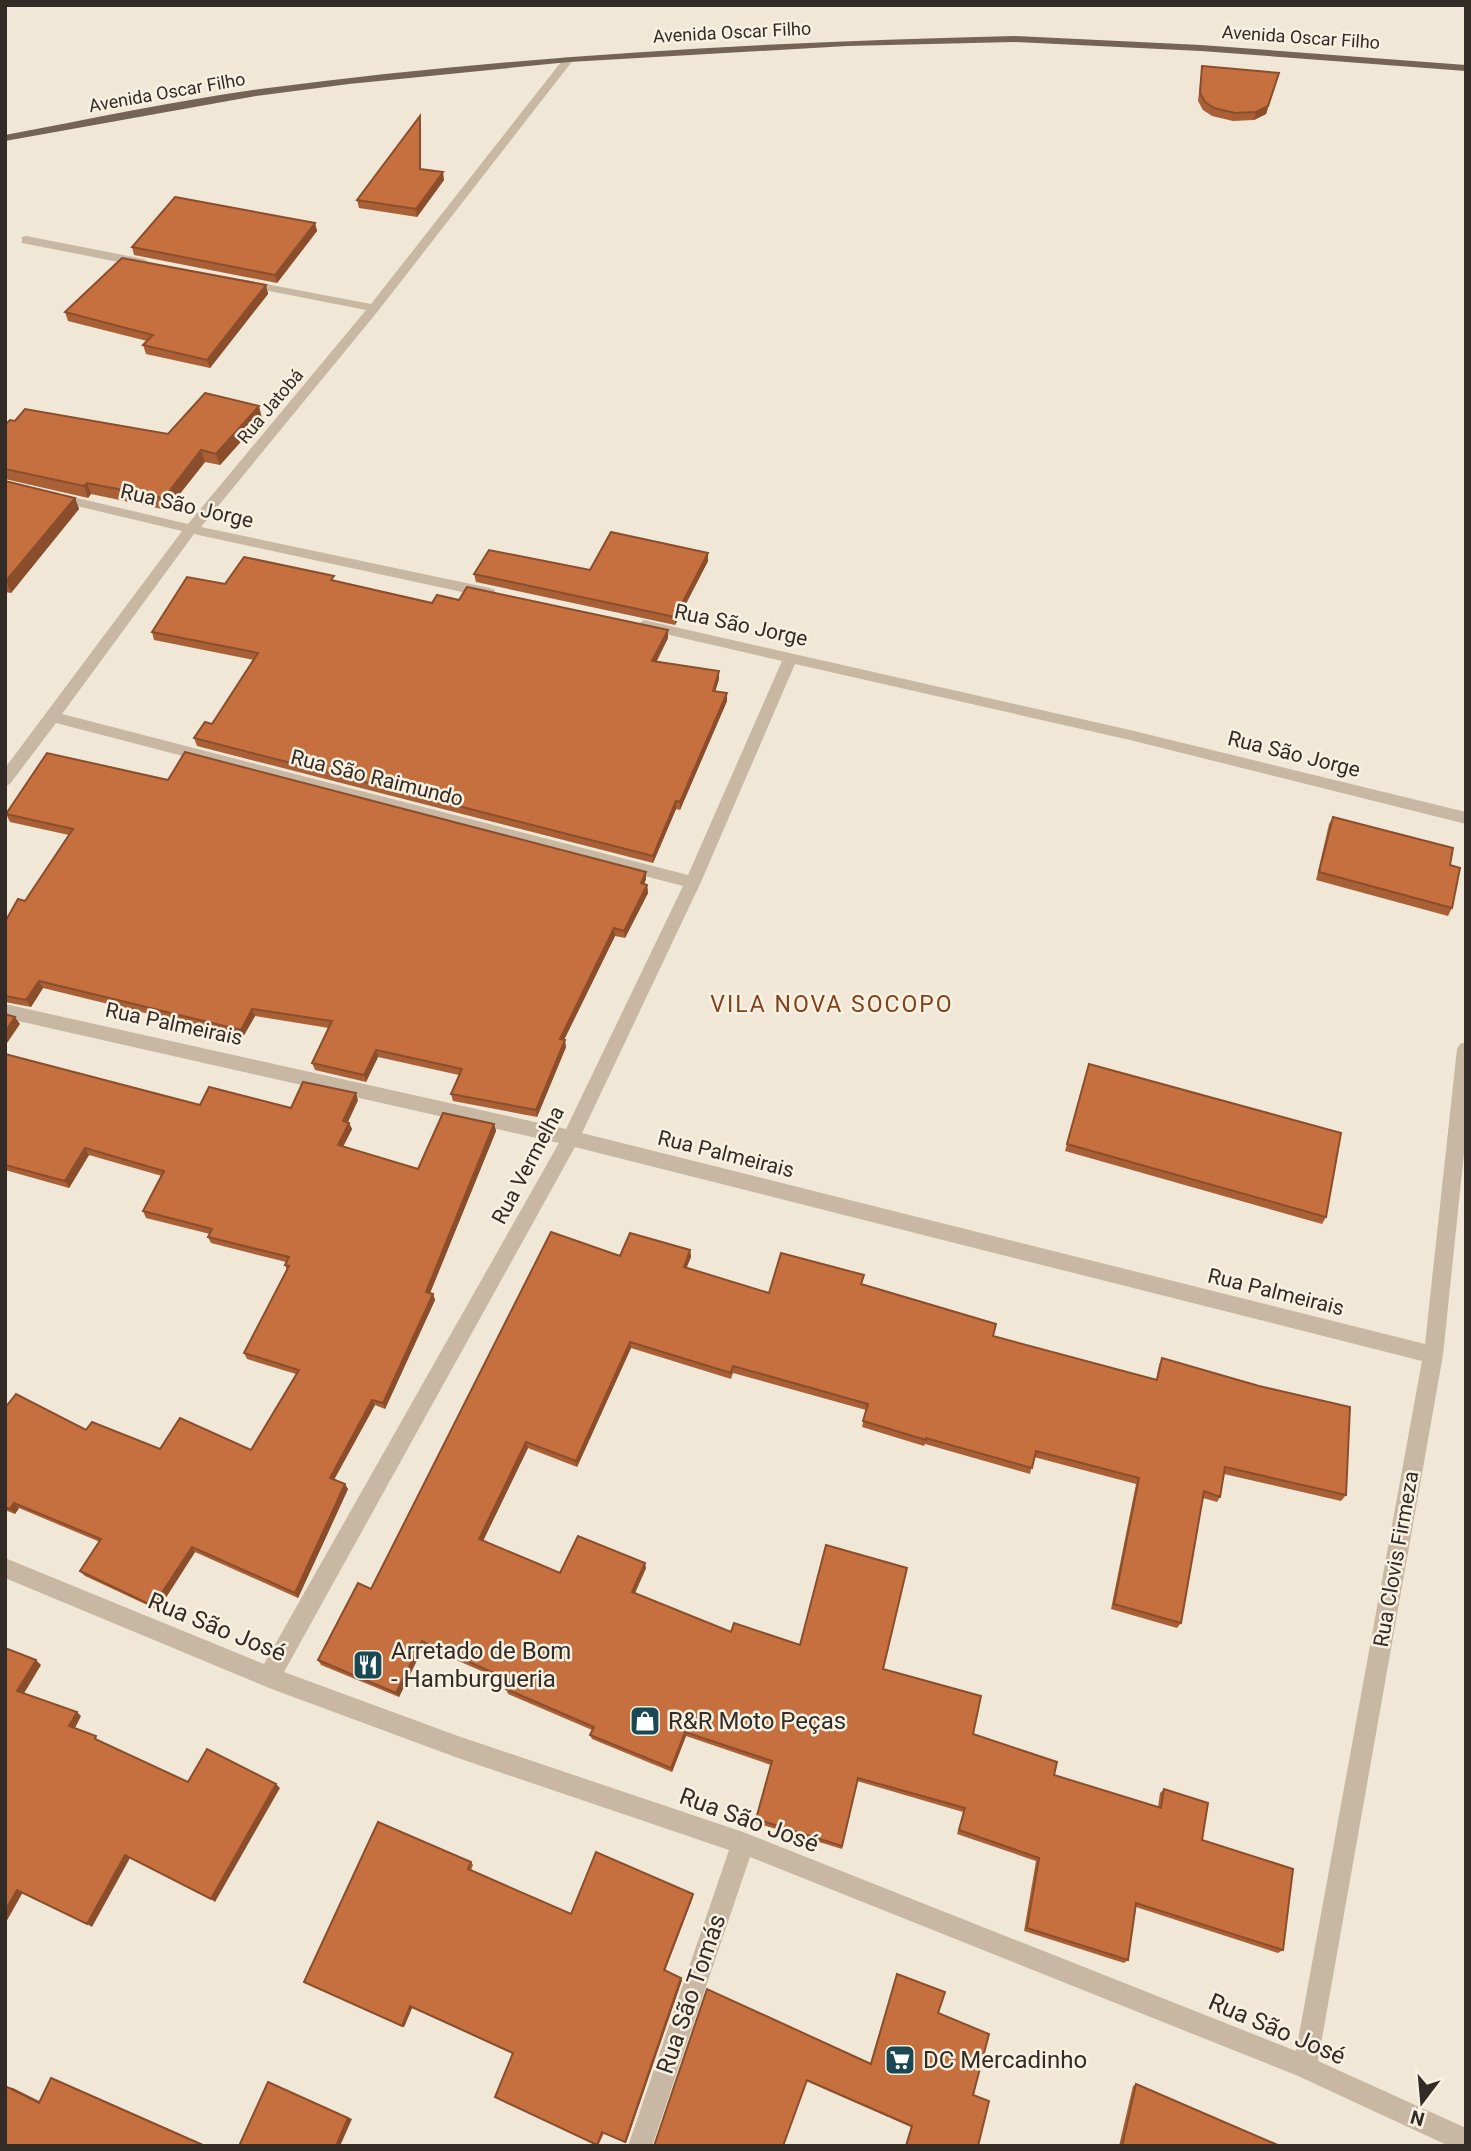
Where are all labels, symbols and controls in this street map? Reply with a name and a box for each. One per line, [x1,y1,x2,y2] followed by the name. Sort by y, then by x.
[652,17,812,47] street label: Avenida Oscar Filho
[1221,21,1381,53] street label: Avenida Oscar Filho
[87,68,247,116] street label: Avenida Oscar Filho
[233,364,307,448] street label: Rua Jatobá
[118,479,256,533] street label: Rua São Jorge
[672,599,810,651] street label: Rua São Jorge
[1225,726,1363,782] street label: Rua São Jorge
[288,745,466,811] street label: Rua São Raimundo
[710,991,954,1018] district label: VILA NOVA SOCOPO
[103,998,245,1050] street label: Rua Palmeirais
[487,1102,569,1228] street label: Rua Vermelha
[655,1125,797,1183] street label: Rua Palmeirais
[1205,1263,1347,1321] street label: Rua Palmeirais
[1369,1469,1423,1649] street label: Rua Clovis Firmeza
[144,1587,290,1667] street label: Rua São José
[391,1637,571,1693] place label: Arretado de Bom - Hamburgueria
[351,1648,385,1682] restaurant icon: Arretado de Bom - Hamburgueria
[628,1704,662,1738] shop icon: R&R Moto Peças
[668,1707,846,1735] place label: R&R Moto Peças
[676,1782,822,1858] street label: Rua São José
[651,1911,731,2077] street label: Rua São Tomás
[1204,1988,1350,2070] street label: Rua São José
[883,2043,917,2077] supermarket icon: DC Mercadinho
[923,2046,1087,2074] place label: DC Mercadinho
[1387,2067,1457,2137] north arrow
[1408,2105,1427,2131] text: N

